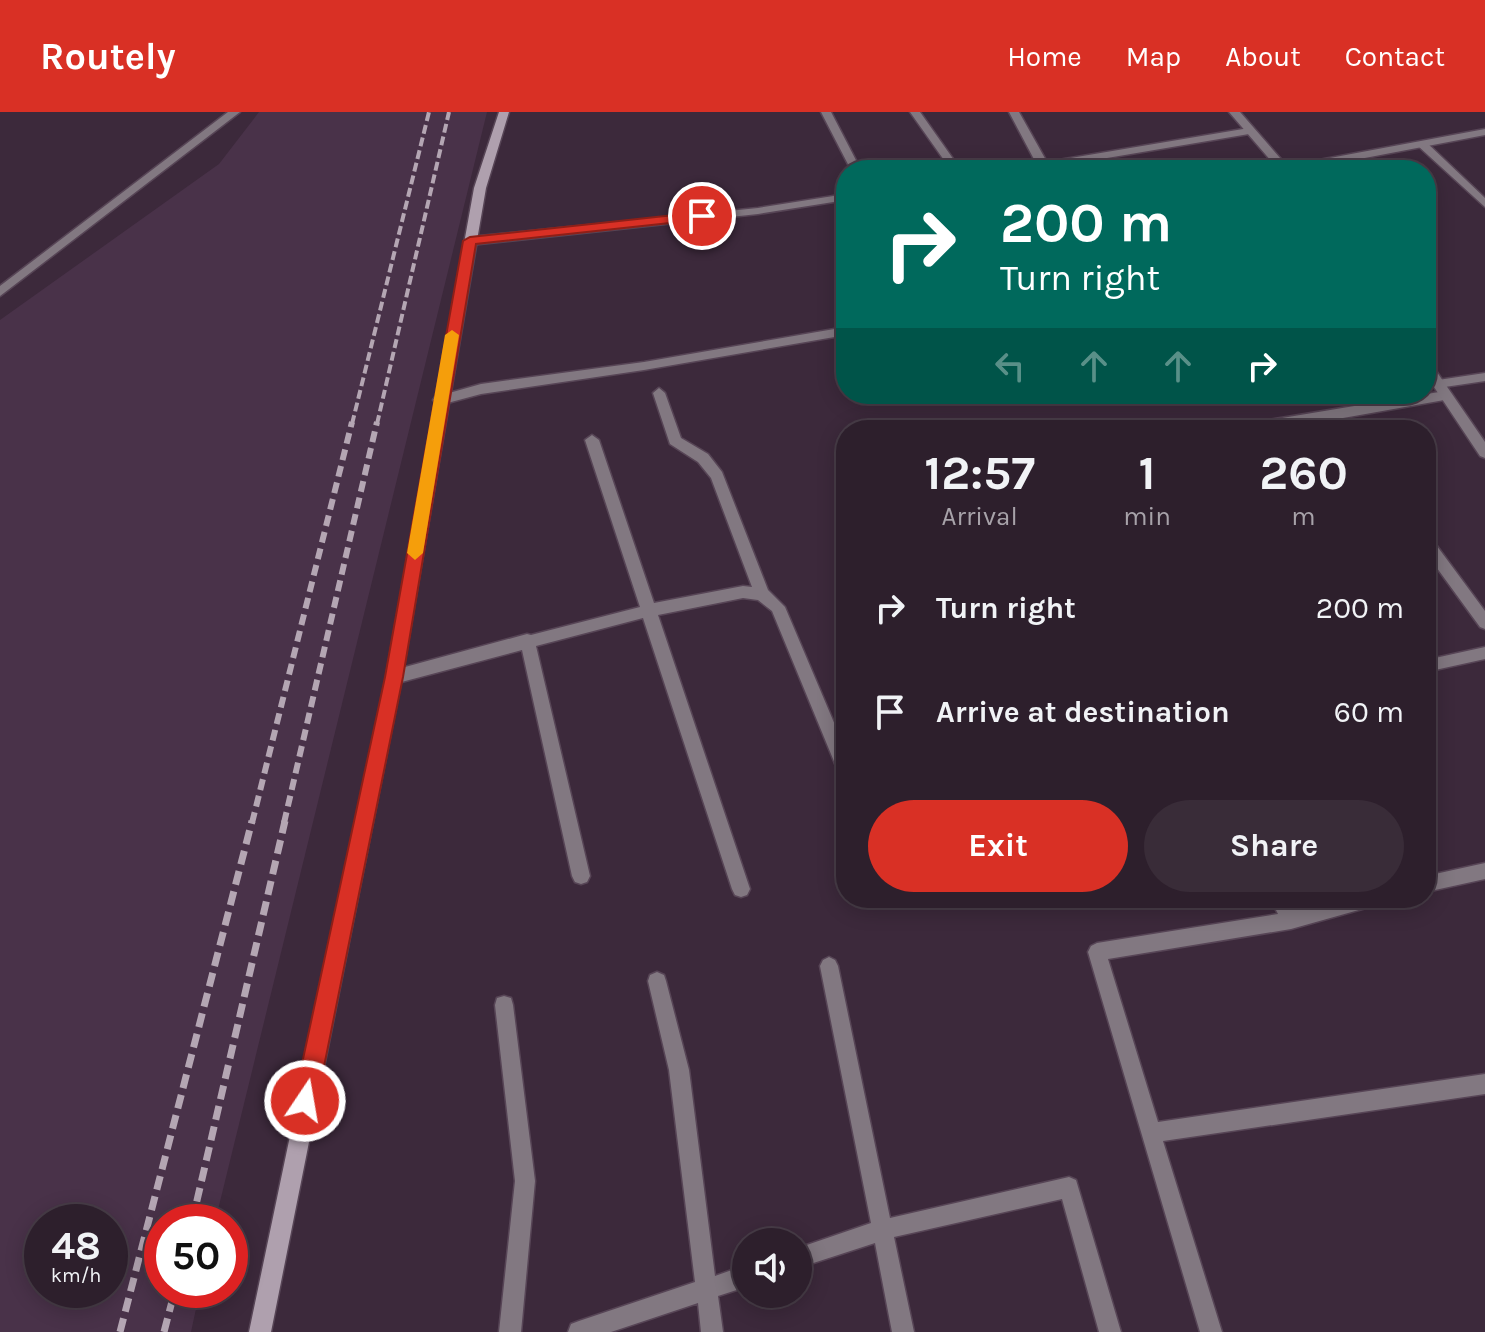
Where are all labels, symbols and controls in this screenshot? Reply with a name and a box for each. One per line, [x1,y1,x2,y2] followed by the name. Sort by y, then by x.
[40,34,176,79] text: Routely
[1007,40,1082,73] text: Home
[1126,40,1181,73] text: Map
[1225,40,1301,73] text: About
[1345,40,1445,73] text: Contact
[668,182,736,250] pin
[1000,190,1172,255] text: 200 m
[868,192,972,296] icon: right
[680,194,724,238] icon: arrive
[1000,257,1160,299] text: Turn right
[988,344,1032,388] icon: left
[1072,344,1116,388] icon: ahead
[1156,344,1200,388] icon: ahead
[1240,344,1284,388] icon: right
[924,445,1035,501] text: 12:57
[1139,445,1156,501] text: 1
[1259,445,1348,501] text: 260
[942,501,1018,532] text: Arrival
[1123,501,1171,532] text: min
[1291,501,1316,532] text: m
[868,586,912,630] icon: right
[936,590,1076,626] text: Turn right
[1316,590,1404,626] text: 200 m
[868,690,912,734] icon: arrive
[936,694,1230,730] text: Arrive at destination
[1334,694,1404,730] text: 60 m
[868,800,1128,892] button: Exit
[1144,800,1404,892] button: Share
[263,1059,347,1143] position arrow
[144,1204,248,1308] speed limit sign: 50
[51,1222,101,1269] text: 48
[732,1228,812,1308] map controls
[732,1228,812,1308] button: sound
[51,1264,101,1287] text: km/h

